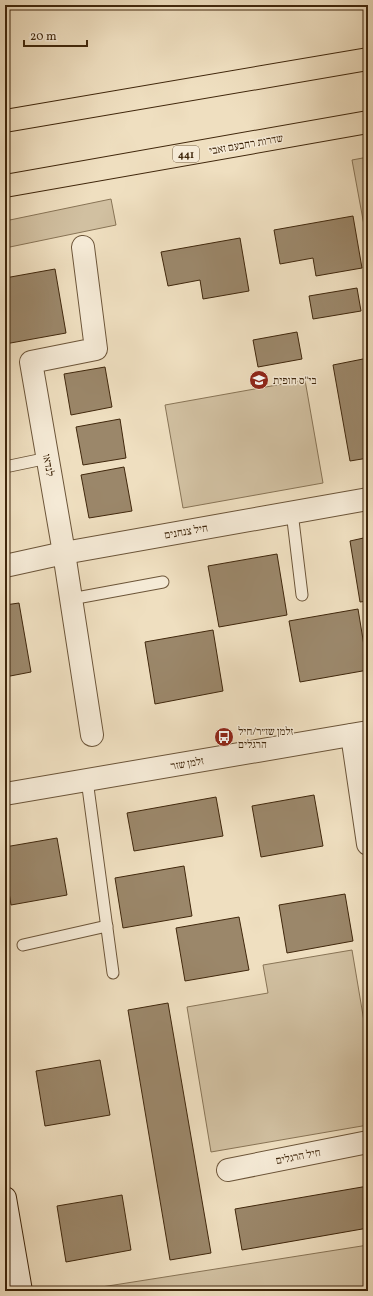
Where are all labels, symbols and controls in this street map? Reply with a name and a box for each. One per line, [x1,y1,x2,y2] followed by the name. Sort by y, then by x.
[24,22,87,48] scale bar
[30,29,57,45] text: 20 m
[208,132,285,159] street label: שדרות רחבעם זאבי
[173,146,199,162] road number: 441
[248,369,270,391] school or university icon: בי"ס חופית
[273,374,317,389] place label: בי"ס חופית
[38,453,57,478] street label: לנדאו
[163,521,209,544] street label: חיל צנחנים
[238,725,294,753] place label: זלמן שז״ר/חיל הרגלים
[213,726,235,748] bus stop icon: זלמן שז״ר/חיל הרגלים
[169,754,205,775] street label: זלמן שזר
[275,1146,322,1169] street label: חיל הרגלים

